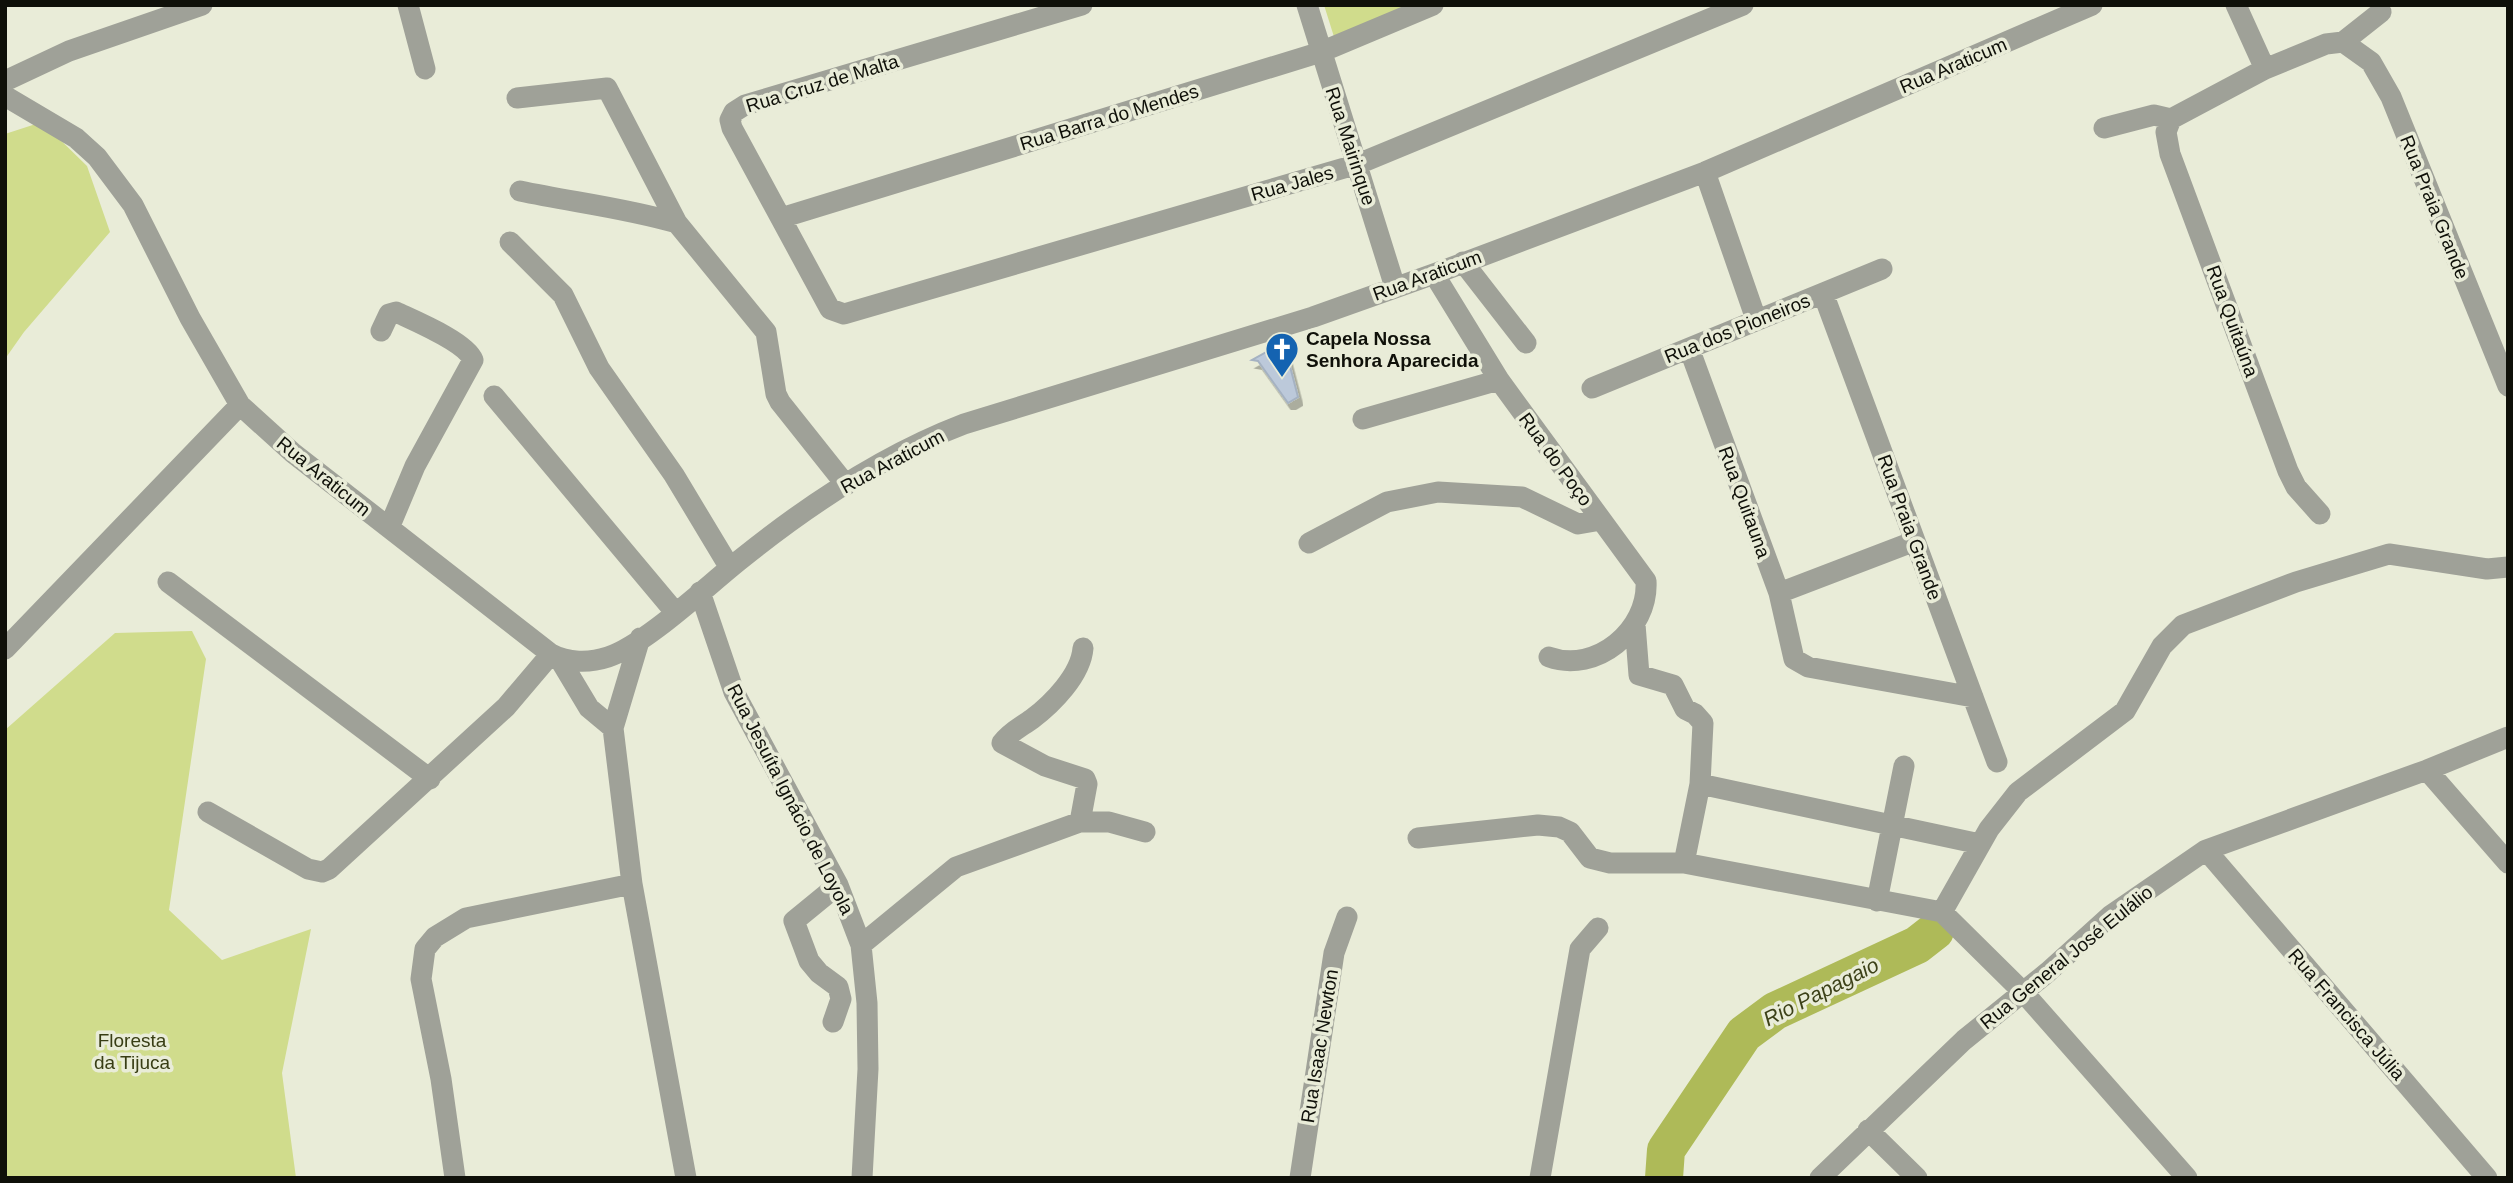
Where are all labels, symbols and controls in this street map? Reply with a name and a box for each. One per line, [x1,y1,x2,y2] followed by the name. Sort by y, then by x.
[1897,34,2010,97] street label: Rua Araticum
[743,50,901,117] street label: Rua Cruz de Malta
[1017,80,1201,155] street label: Rua Barra do Mendes
[1321,84,1380,208] street label: Rua Mairinque
[2396,132,2473,282] street label: Rua Praia Grande
[1249,162,1336,205] street label: Rua Jales
[1370,246,1484,305] street label: Rua Araticum
[2203,262,2263,380] street label: Rua Quitaúna
[1661,290,1813,367] street label: Rua dos Pioneiros
[1306,328,1479,371] place label: Capela Nossa Senhora Aparecida
[1263,330,1301,379] church icon: Capela Nossa Senhora Aparecida
[1515,409,1596,510] street label: Rua do Poço
[837,425,948,497] street label: Rua Araticum
[273,432,375,520] street label: Rua Araticum
[1715,443,1775,561] street label: Rua Quitauna
[1873,452,1946,603] street label: Rua Praia Grande
[723,681,858,918] street label: Rua Jesuíta Ignácio de Loyola
[1976,881,2157,1033] street label: Rua General José Eulálio
[2284,944,2410,1085] street label: Rua Francisca Júlia
[1759,953,1882,1030] water label: Rio Papagaio
[1297,968,1342,1124] street label: Rua Isaac Newton
[94,1030,170,1073] park label: Floresta da Tijuca

